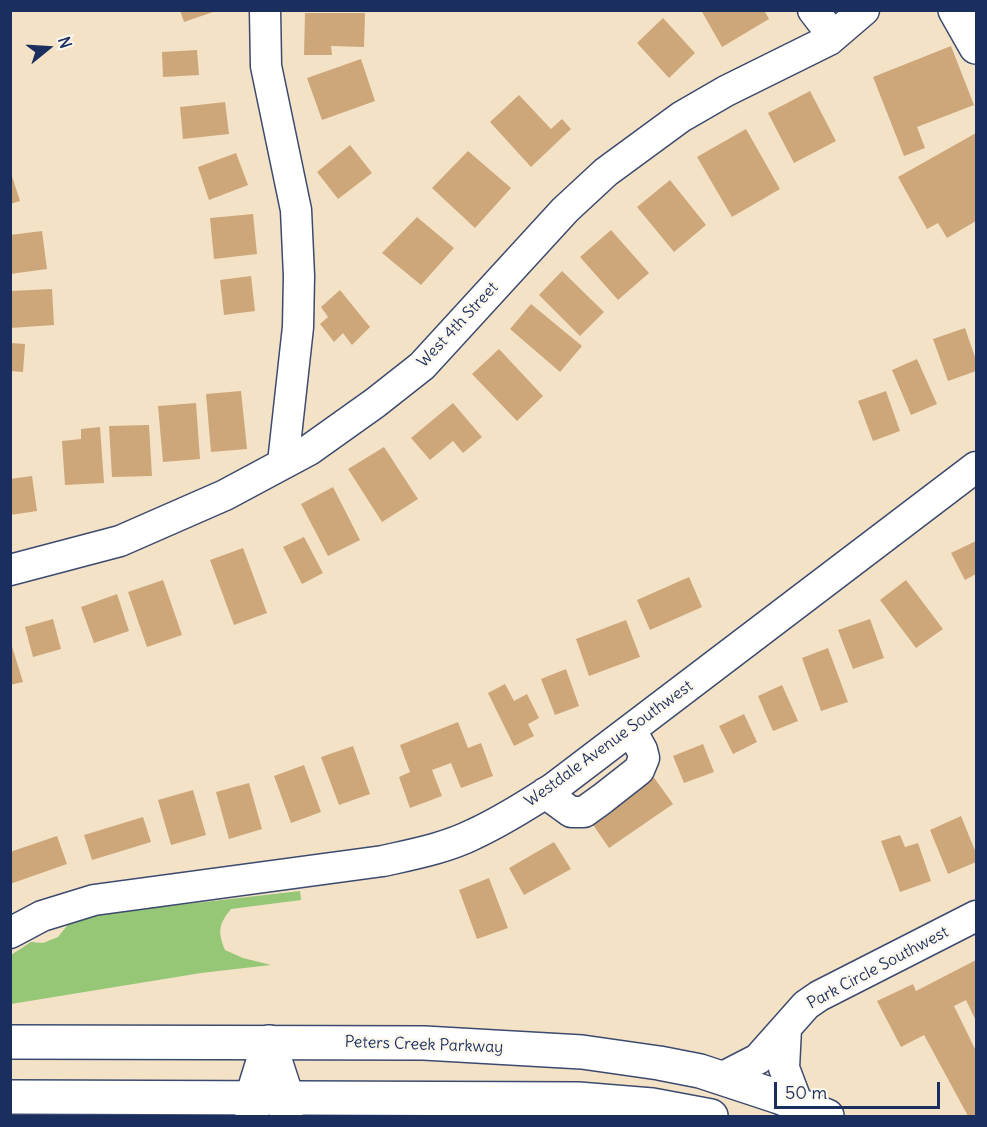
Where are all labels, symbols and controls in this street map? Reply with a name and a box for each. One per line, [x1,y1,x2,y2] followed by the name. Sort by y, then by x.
[18,18,78,78] north arrow
[54,34,76,51] text: N
[414,278,502,372] street label: West 4th Street
[521,677,697,811] street label: Westdale Avenue Southwest
[804,923,952,1013] street label: Park Circle Southwest
[344,1033,504,1057] street label: Peters Creek Parkway
[777,1070,944,1108] scale bar
[785,1081,827,1104] text: 50 m

